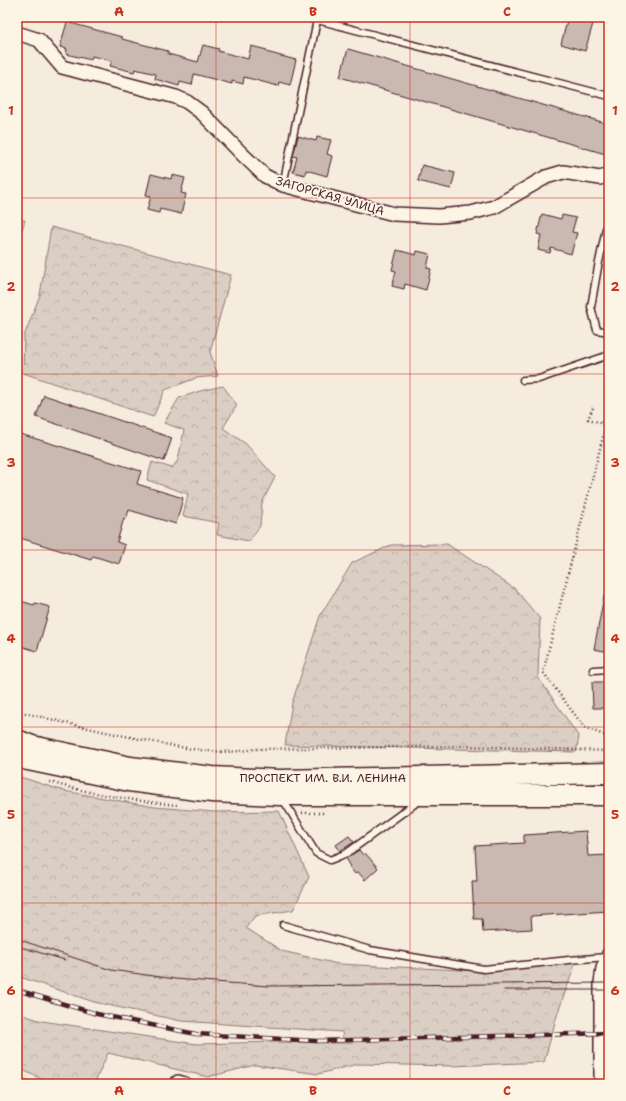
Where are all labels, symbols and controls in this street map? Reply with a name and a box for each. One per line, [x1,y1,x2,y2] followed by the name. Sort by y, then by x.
[114,3,124,20] text: A
[309,3,317,20] text: B
[503,3,511,20] text: C
[8,102,14,119] text: 1
[612,102,618,119] text: 1
[274,173,386,219] street label: ЗАГОРСКАЯ УЛИЦА
[6,278,16,295] text: 2
[610,278,620,295] text: 2
[6,454,16,471] text: 3
[610,454,620,471] text: 3
[6,630,16,647] text: 4
[610,630,620,647] text: 4
[240,770,407,786] street label: ПРОСПЕКТ ИМ. В.И. ЛЕНИНА
[7,806,15,823] text: 5
[611,806,619,823] text: 5
[6,982,16,999] text: 6
[610,982,620,999] text: 6
[114,1082,124,1099] text: A
[309,1082,317,1099] text: B
[503,1082,511,1099] text: C

